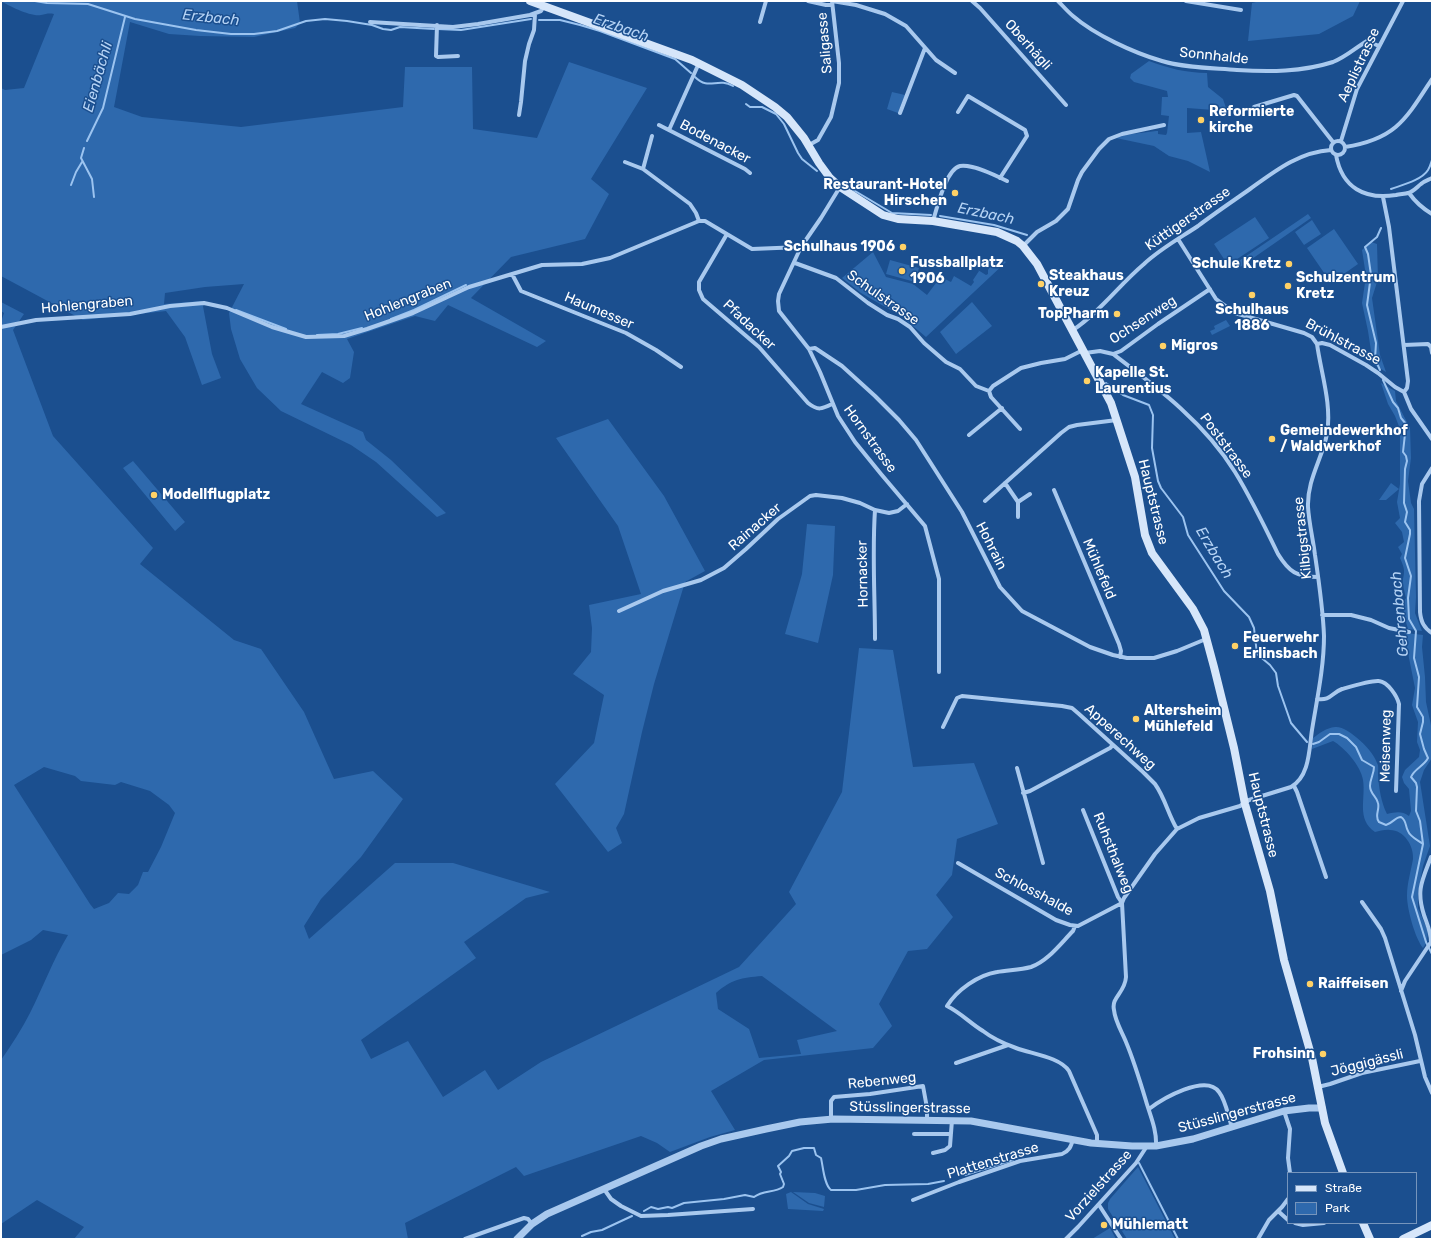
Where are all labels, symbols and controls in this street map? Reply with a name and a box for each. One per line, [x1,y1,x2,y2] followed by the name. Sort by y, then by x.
[181,6,241,30] water label: Erzbach
[591,10,651,46] water label: Erzbach
[814,12,836,74] street label: Saligasse
[1001,16,1055,74] street label: Oberhägli
[1334,25,1384,105] street label: Aeplistrasse
[79,40,117,114] water label: Eienbächli
[1179,44,1249,68] street label: Sonnhalde
[1209,104,1294,136] place label: Reformierte kirche
[1196,115,1206,125] marker: Reformierte kirche
[677,116,753,168] street label: Bodenacker
[823,177,947,210] place label: Restaurant-Hotel Hirschen
[1142,183,1234,255] street label: Küttigerstrasse
[950,188,960,198] marker: Restaurant-Hotel Hirschen
[956,199,1016,229] water label: Erzbach
[784,239,895,255] place label: Schulhaus 1906
[898,242,908,252] marker: Schulhaus 1906
[910,255,1003,288] place label: Fussballplatz 1906
[1192,256,1281,272] place label: Schule Kretz
[1284,259,1294,269] marker: Schule Kretz
[897,266,907,276] marker: Fussballplatz 1906
[844,267,922,329] street label: Schulstrasse
[1049,268,1124,300] place label: Steakhaus Kreuz
[1296,270,1395,302] place label: Schulzentrum Kretz
[362,275,454,325] street label: Hohlengraben
[1036,279,1046,289] marker: Steakhaus Kreuz
[1283,281,1293,291] marker: Schulzentrum Kretz
[562,289,636,333] street label: Haumesser
[1247,290,1257,300] marker: Schulhaus 1886
[1106,292,1180,348] street label: Ochsenweg
[40,293,134,317] street label: Hohlengraben
[719,296,779,354] street label: Pfadacker
[1215,302,1289,334] place label: Schulhaus 1886
[1038,306,1109,322] place label: TopPharm
[1112,309,1122,319] marker: TopPharm
[1303,315,1383,369] street label: Brühlstrasse
[1171,338,1218,354] place label: Migros
[1158,341,1168,351] marker: Migros
[1095,365,1171,398] place label: Kapelle St. Laurentius
[1082,376,1092,386] marker: Kapelle St. Laurentius
[840,402,900,476] street label: Hornstrasse
[1196,410,1256,482] street label: Poststrasse
[1280,423,1408,456] place label: Gemeindewerkhof / Waldwerkhof
[1267,434,1277,444] marker: Gemeindewerkhof / Waldwerkhof
[1134,457,1172,547] street label: Hauptstrasse
[162,487,270,503] place label: Modellflugplatz
[149,490,159,500] marker: Modellflugplatz
[1290,496,1316,580] street label: Kilbigstrasse
[725,500,785,554] street label: Rainacker
[972,519,1010,573] street label: Hohrain
[1191,524,1237,582] water label: Erzbach
[1079,536,1119,602] street label: Mühlefeld
[854,540,872,608] street label: Hornacker
[1387,570,1413,658] water label: Gehrenbach
[1243,630,1319,662] place label: Feuerwehr Erlinsbach
[1230,641,1240,651] marker: Feuerwehr Erlinsbach
[1081,701,1159,773] street label: Apperechweg
[1144,703,1221,736] place label: Altersheim Mühlefeld
[1377,709,1395,783] street label: Meisenweg
[1131,714,1141,724] marker: Altersheim Mühlefeld
[1244,770,1282,860] street label: Hauptstrasse
[1089,810,1137,896] street label: Ruhsthalweg
[992,864,1076,920] street label: Schlosshalde
[1318,976,1389,992] place label: Raiffeisen
[1305,979,1315,989] marker: Raiffeisen
[1253,1046,1315,1062] place label: Frohsinn
[1329,1046,1405,1080] street label: Jöggigässli
[1318,1049,1328,1059] marker: Frohsinn
[847,1069,917,1093] street label: Rebenweg
[1176,1089,1298,1137] street label: Stüsslingerstrasse
[849,1099,971,1117] street label: Stüsslingerstrasse
[945,1139,1041,1183] street label: Plattenstrasse
[1062,1146,1136,1226] street label: Vorzielstrasse
[1287,1172,1417,1224] legend
[1325,1181,1362,1195] text: Straße
[1325,1201,1350,1215] text: Park
[1112,1217,1188,1233] place label: Mühlematt
[1099,1220,1109,1230] marker: Mühlematt

